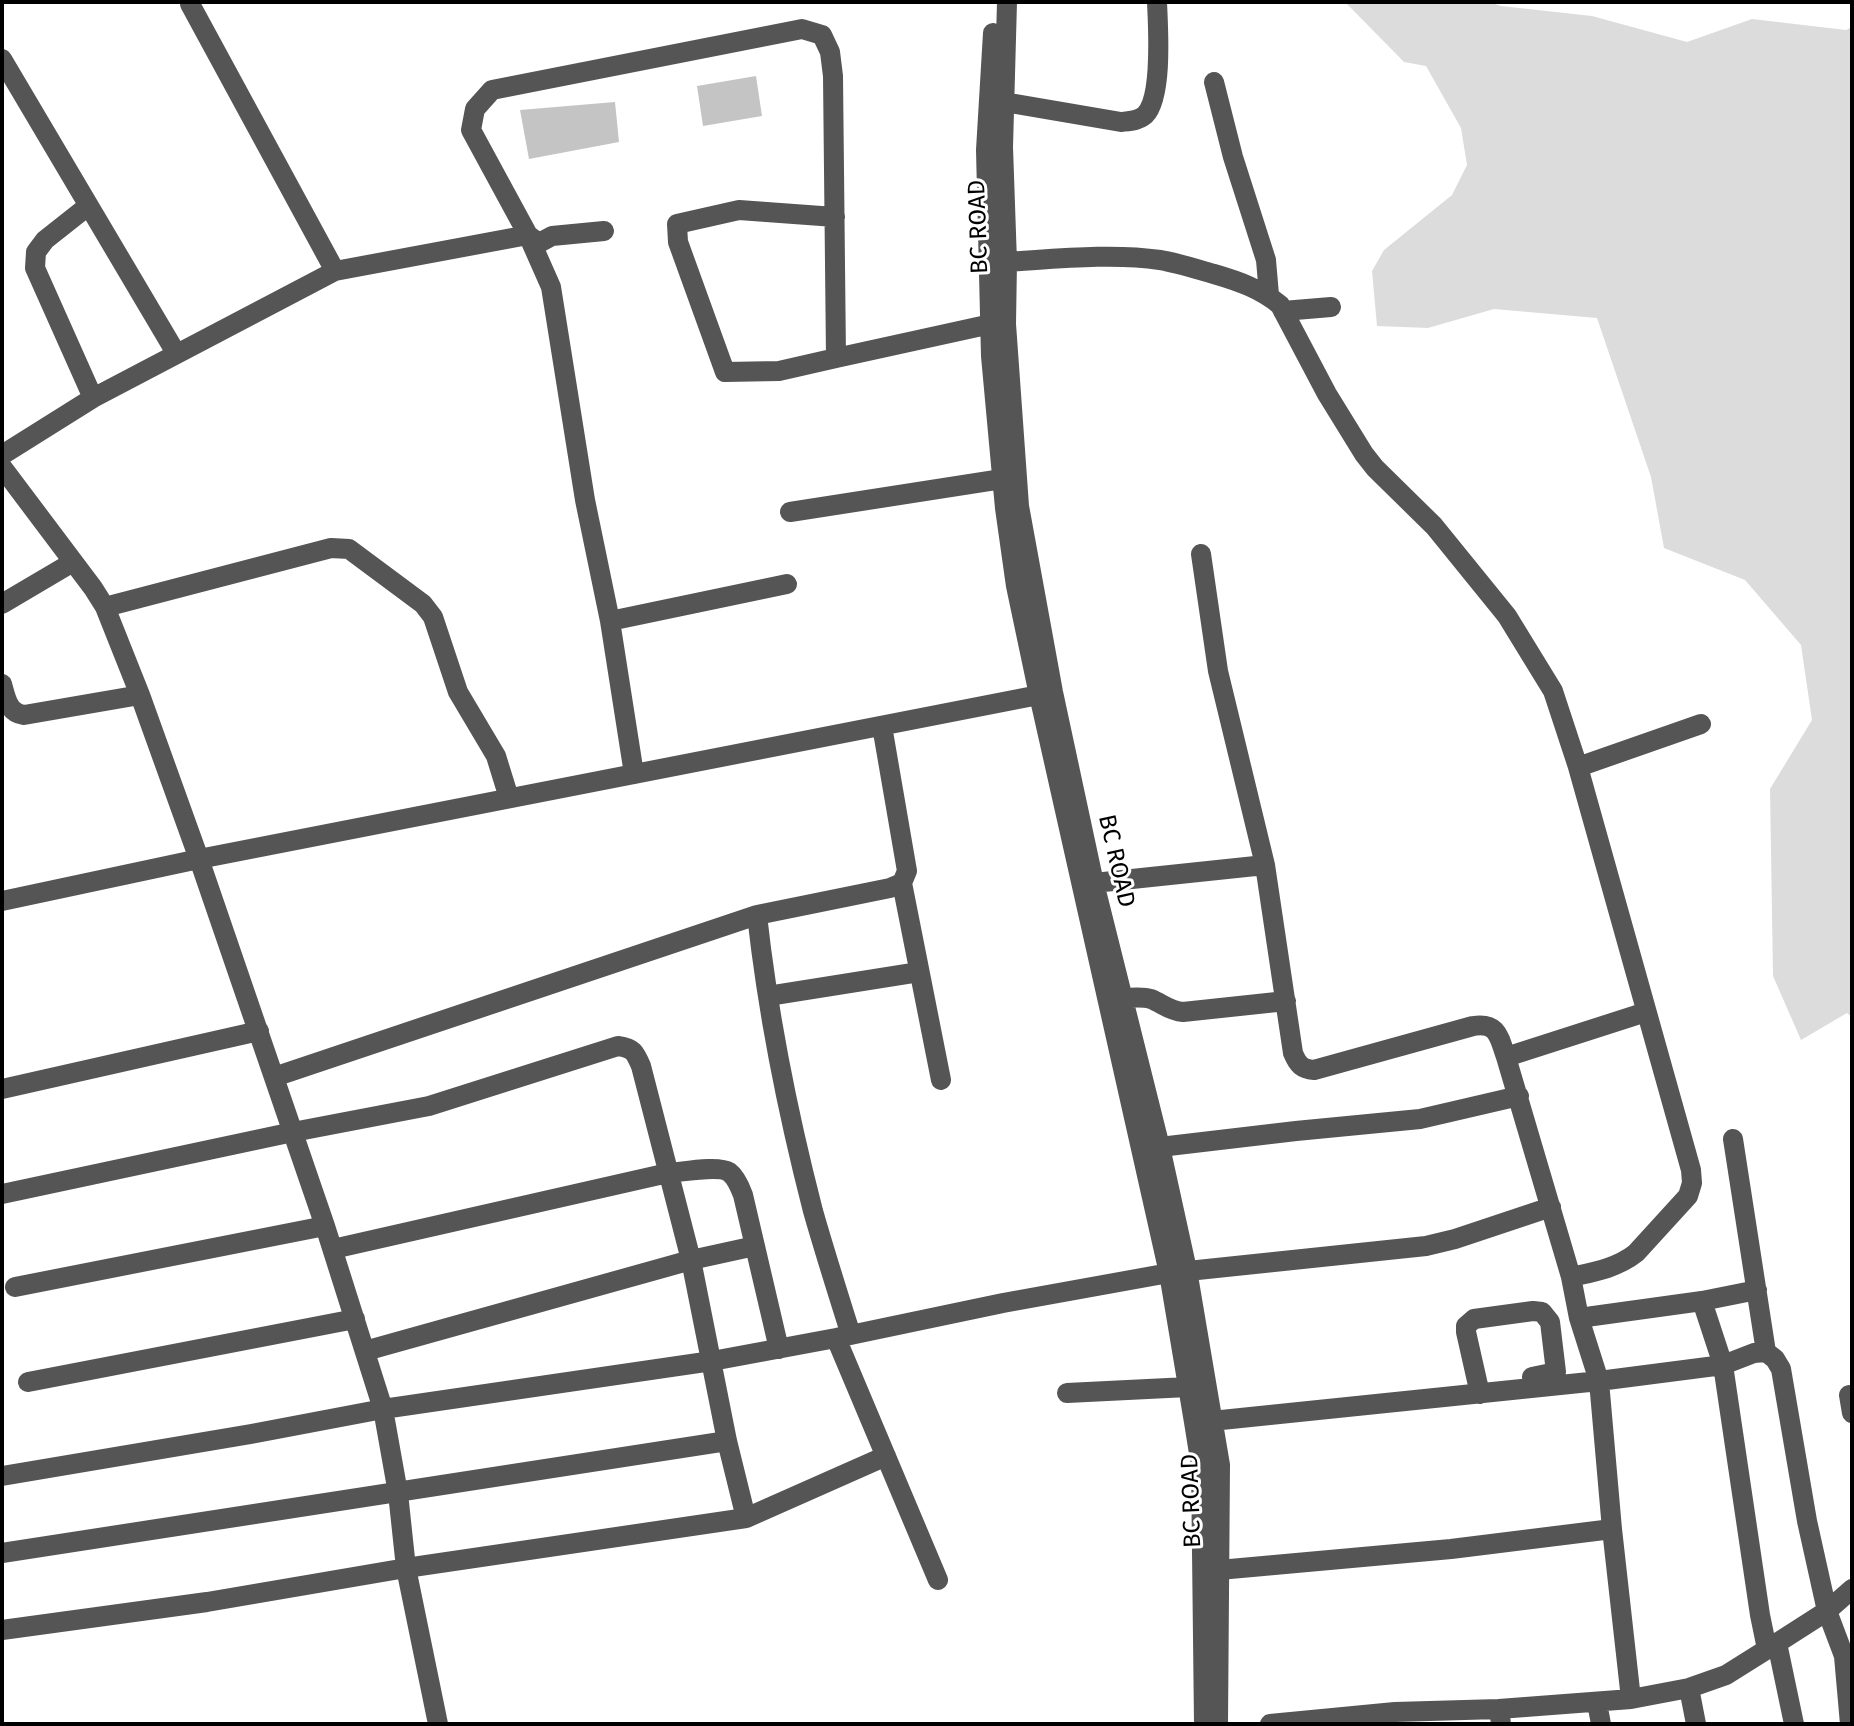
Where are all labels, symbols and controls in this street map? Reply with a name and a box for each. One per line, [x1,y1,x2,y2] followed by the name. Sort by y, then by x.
[963,179,995,275] street label: BC ROAD
[1091,812,1141,910] street label: BC ROAD
[1176,1453,1208,1549] street label: BC ROAD

